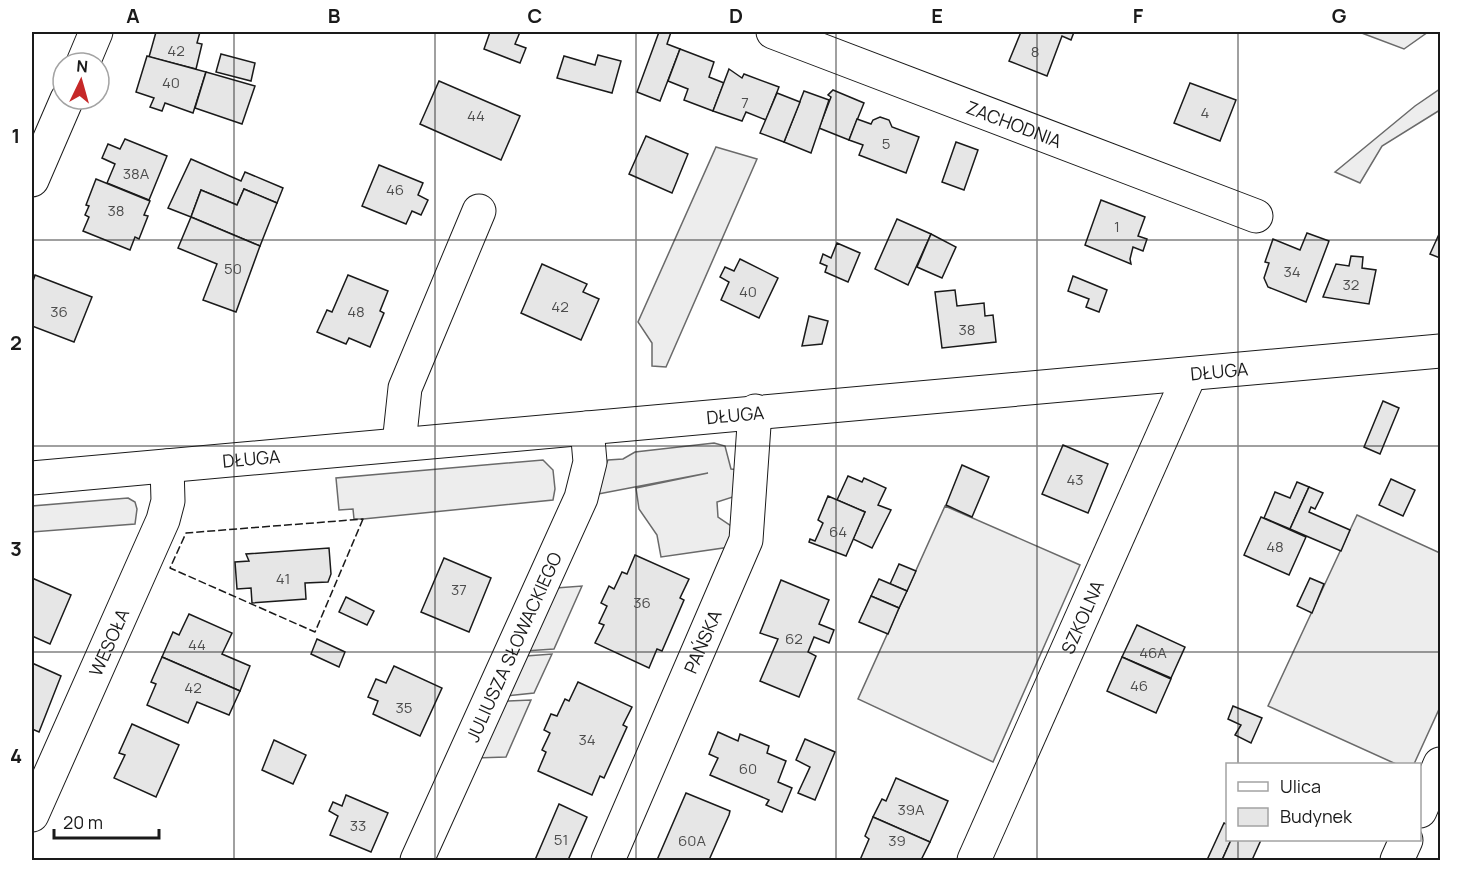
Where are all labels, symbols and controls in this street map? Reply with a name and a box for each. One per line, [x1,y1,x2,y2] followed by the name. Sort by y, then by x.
[126,2,140,29] text: A
[328,2,341,29] text: B
[528,2,542,29] text: C
[729,2,743,29] text: D
[931,2,943,29] text: E
[1133,2,1144,29] text: F
[1332,2,1347,29] text: G
[167,40,185,61] house number: 42
[1031,41,1039,62] house number: 8
[51,51,111,111] north arrow
[76,55,89,78] text: N
[162,72,180,93] house number: 40
[741,92,749,113] house number: 7
[963,95,1066,153] street label: ZACHODNIA
[1201,102,1210,123] house number: 4
[467,105,485,126] house number: 44
[12,122,20,149] text: 1
[882,133,890,154] house number: 5
[123,163,150,184] house number: 38A
[386,179,404,200] house number: 46
[107,200,125,221] house number: 38
[1114,216,1120,237] house number: 1
[224,258,242,279] house number: 50
[1283,261,1301,282] house number: 34
[1343,274,1359,295] house number: 32
[739,281,757,302] house number: 40
[551,296,569,317] house number: 42
[50,301,68,322] house number: 36
[347,301,365,322] house number: 48
[958,319,976,340] house number: 38
[10,329,22,356] text: 2
[1189,356,1250,385] street label: DŁUGA
[705,400,766,429] street label: DŁUGA
[221,444,282,473] street label: DŁUGA
[1066,469,1084,490] house number: 43
[829,521,847,542] house number: 64
[10,535,22,562] text: 3
[1266,536,1284,557] house number: 48
[460,548,567,746] street label: JULIUSZA SŁOWACKIEGO
[276,568,290,589] house number: 41
[1055,576,1109,658] street label: SZKOLNA
[451,579,467,600] house number: 37
[633,592,651,613] house number: 36
[83,604,134,680] street label: WESOŁA
[678,605,727,677] street label: PAŃSKA
[785,628,803,649] house number: 62
[188,634,206,655] house number: 44
[1139,642,1167,663] house number: 46A
[1130,675,1148,696] house number: 46
[184,677,202,698] house number: 42
[396,697,412,718] house number: 35
[578,729,596,750] house number: 34
[10,742,22,769] text: 4
[739,758,757,779] house number: 60
[1226,763,1421,841] legend
[1280,774,1321,798] text: Ulica
[897,799,925,820] house number: 39A
[54,802,159,840] scale bar
[1280,804,1353,828] text: Budynek
[63,810,103,834] text: 20 m
[350,815,366,836] house number: 33
[554,829,568,850] house number: 51
[678,830,706,851] house number: 60A
[888,830,906,851] house number: 39

